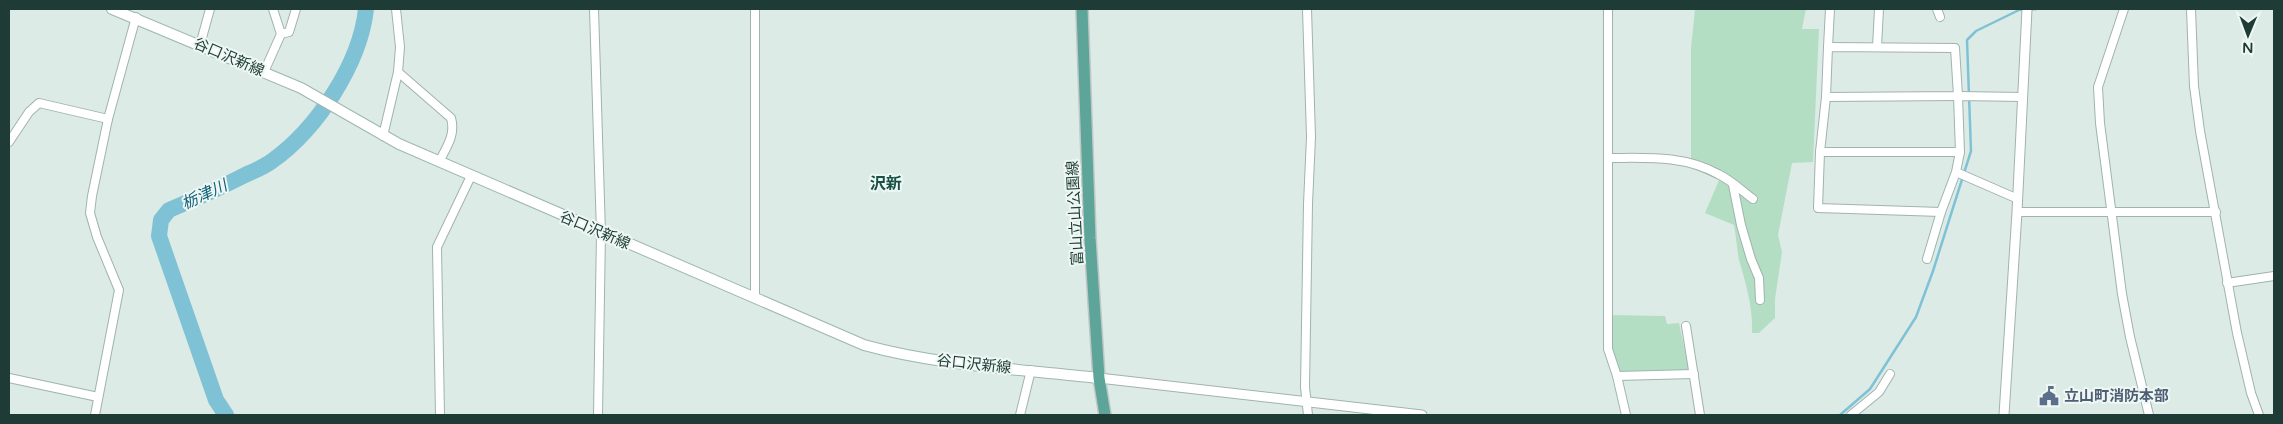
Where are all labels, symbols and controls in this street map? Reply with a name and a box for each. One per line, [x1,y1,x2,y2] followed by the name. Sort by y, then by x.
[2223,10,2273,60] north arrow
[191,34,267,80] street label: 谷口沢新線
[2242,39,2254,56] text: N
[1063,160,1087,266] street label: 富山立山公園線
[870,174,902,194] district label: 沢新
[178,175,232,214] water label: 栃津川
[557,207,633,253] street label: 谷口沢新線
[936,351,1012,377] street label: 谷口沢新線
[2038,385,2060,407] public building icon: 立山町消防本部
[2064,387,2169,405] place label: 立山町消防本部

